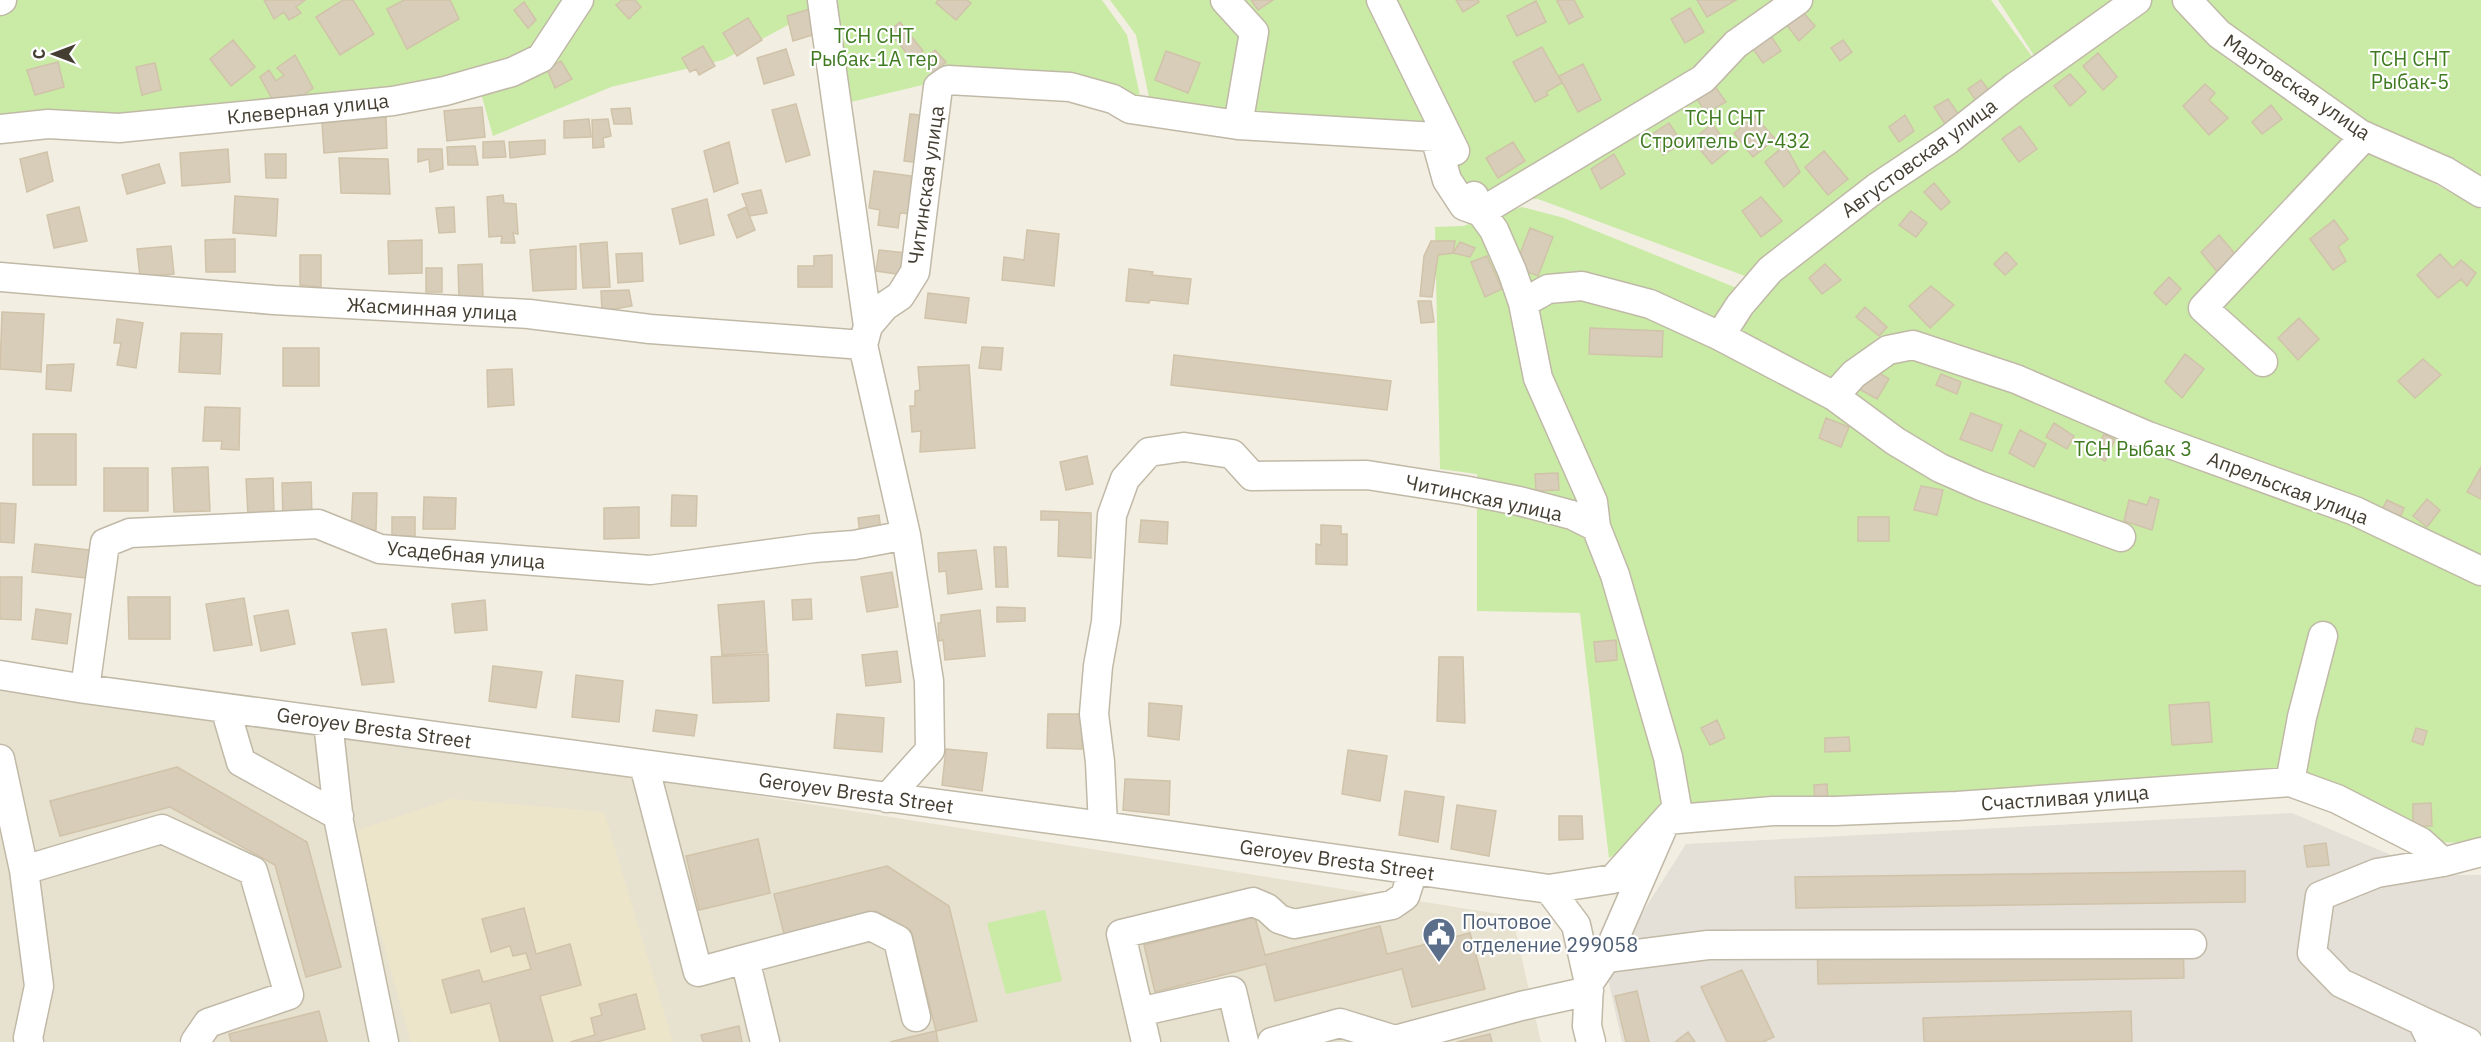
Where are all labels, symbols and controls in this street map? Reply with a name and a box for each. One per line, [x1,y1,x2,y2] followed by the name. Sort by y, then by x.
[810,22,938,72] park label: ТСН СНТ Рыбак-1А тер
[24,24,84,84] north arrow
[2218,27,2376,146] street label: Мартовская улица
[2370,45,2450,95] park label: ТСН СНТ Рыбак-5
[29,49,49,59] text: С
[226,87,391,130] street label: Клеверная улица
[1835,92,2002,223] street label: Августовская улица
[901,104,950,266] street label: Читинская улица
[1640,104,1810,154] park label: ТСН СНТ Строитель СУ-432
[346,291,518,326] street label: Жасминная улица
[2074,435,2192,462] park label: ТСН Рыбак 3
[2204,444,2373,531] street label: Апрельская улица
[1403,468,1565,527] street label: Читинская улица
[386,534,547,575] street label: Усадебная улица
[275,700,473,755] street label: Geroyev Bresta Street
[757,765,955,820] street label: Geroyev Bresta Street
[1980,778,2150,817] street label: Счастливая улица
[1238,832,1436,887] street label: Geroyev Bresta Street
[1462,908,1638,958] place label: Почтовое отделение 299058
[1421,916,1457,963] public building icon: Почтовое отделение 299058

